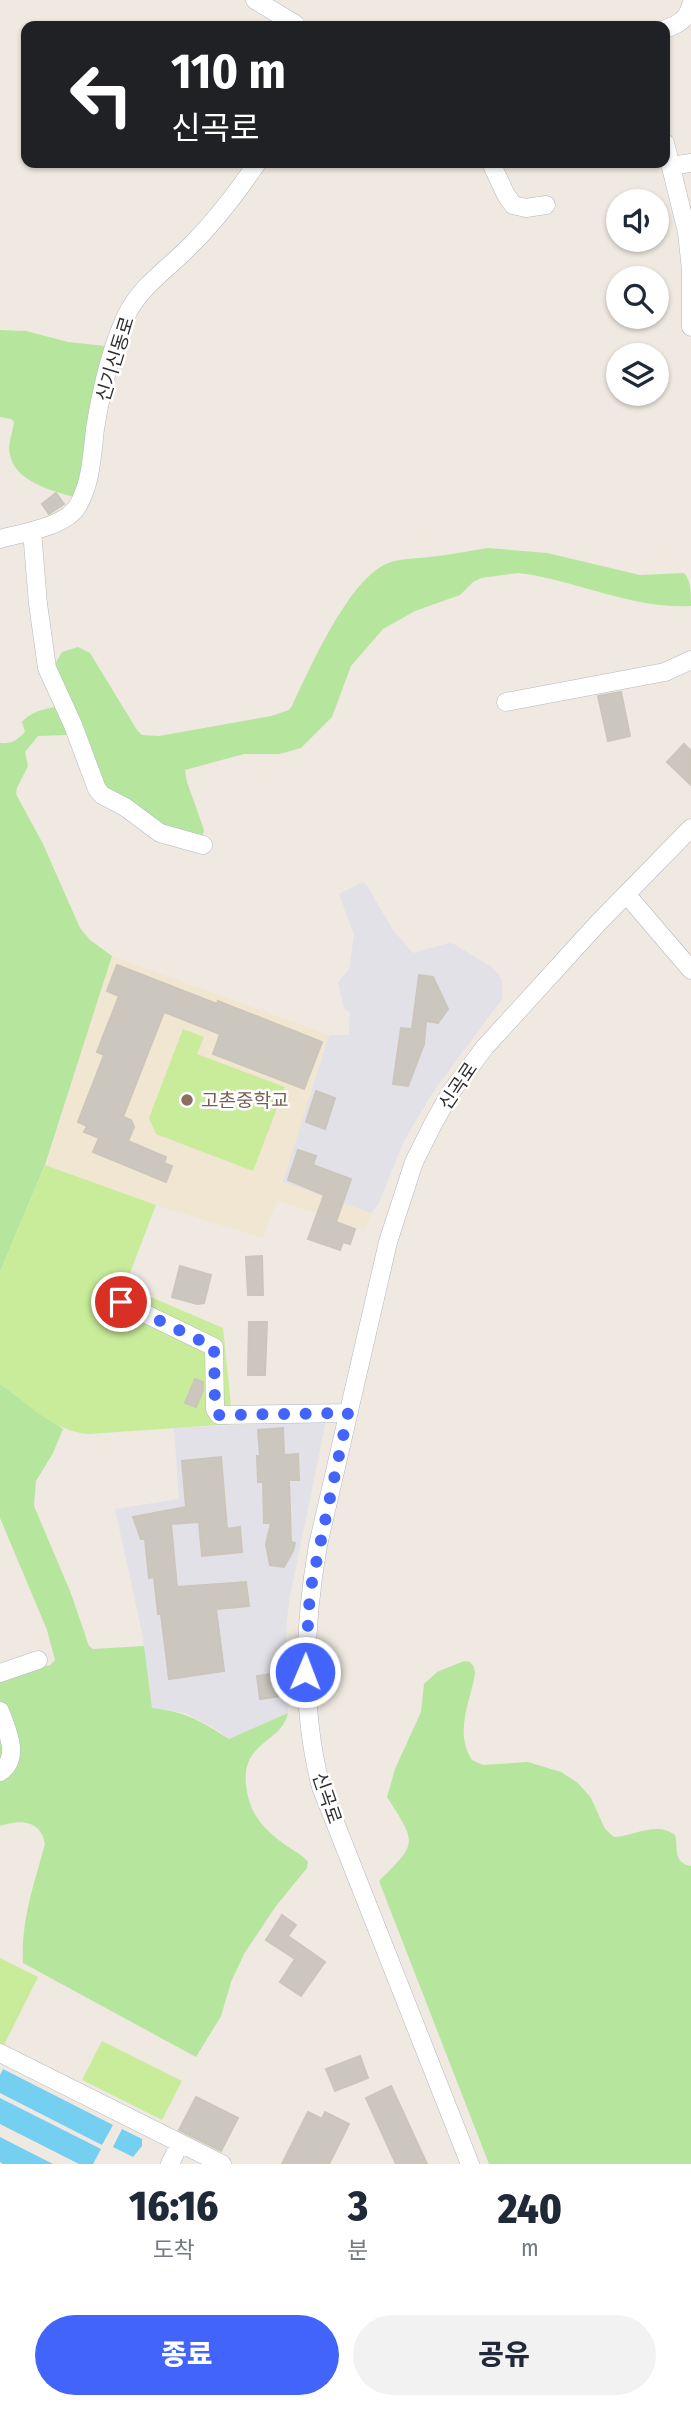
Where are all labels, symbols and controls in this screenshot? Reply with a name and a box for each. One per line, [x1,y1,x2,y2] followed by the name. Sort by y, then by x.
[171,42,286,101] text: 110 m
[56,49,147,140] icon: left
[171,109,259,147] text: 신곡로
[606,189,669,406] map controls
[606,189,669,252] button: sound
[606,266,669,329] button: search
[91,314,139,404] street label: 신기신동로
[606,343,669,406] button: layers
[434,1058,482,1114] street label: 신곡로
[201,1089,288,1112] place label: 고촌중학교
[179,1092,195,1108] marker: 고촌중학교
[91,1272,151,1332] pin
[102,1283,140,1321] icon: arrive
[268,1635,342,1709] position arrow
[308,1769,346,1827] street label: 신곡로
[129,2181,218,2231] text: 16:16
[348,2181,368,2231] text: 3
[498,2184,562,2234] text: 240
[521,2234,539,2262] text: m
[153,2236,195,2264] text: 도착
[348,2236,369,2264] text: 분
[35,2315,339,2395] button: 종료
[353,2315,656,2395] button: 공유

